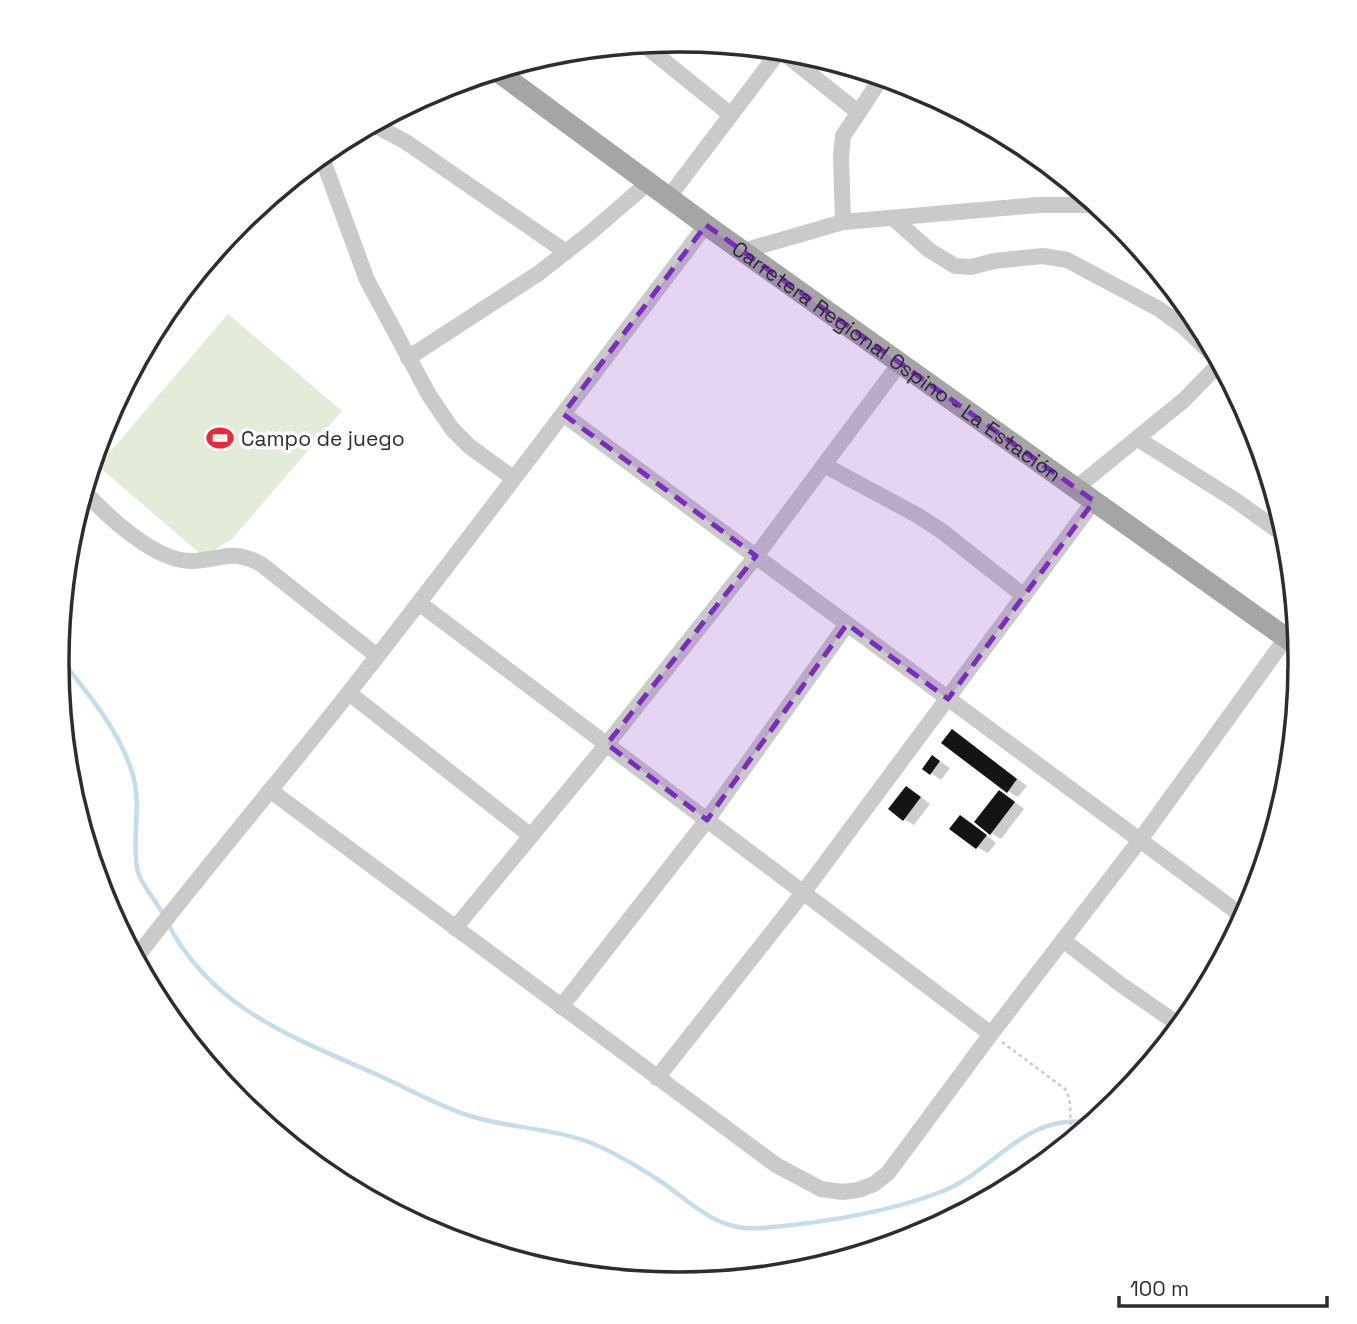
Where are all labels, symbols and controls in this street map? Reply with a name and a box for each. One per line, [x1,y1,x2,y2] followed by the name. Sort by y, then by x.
[727,234,1067,487] street label: Carretera Regional Ospino - La Estación
[205,423,235,453] sports icon: Campo de juego
[241,425,405,452] place label: Campo de juego
[1119,1264,1327,1308] scale bar
[1130,1275,1189,1302] text: 100 m

